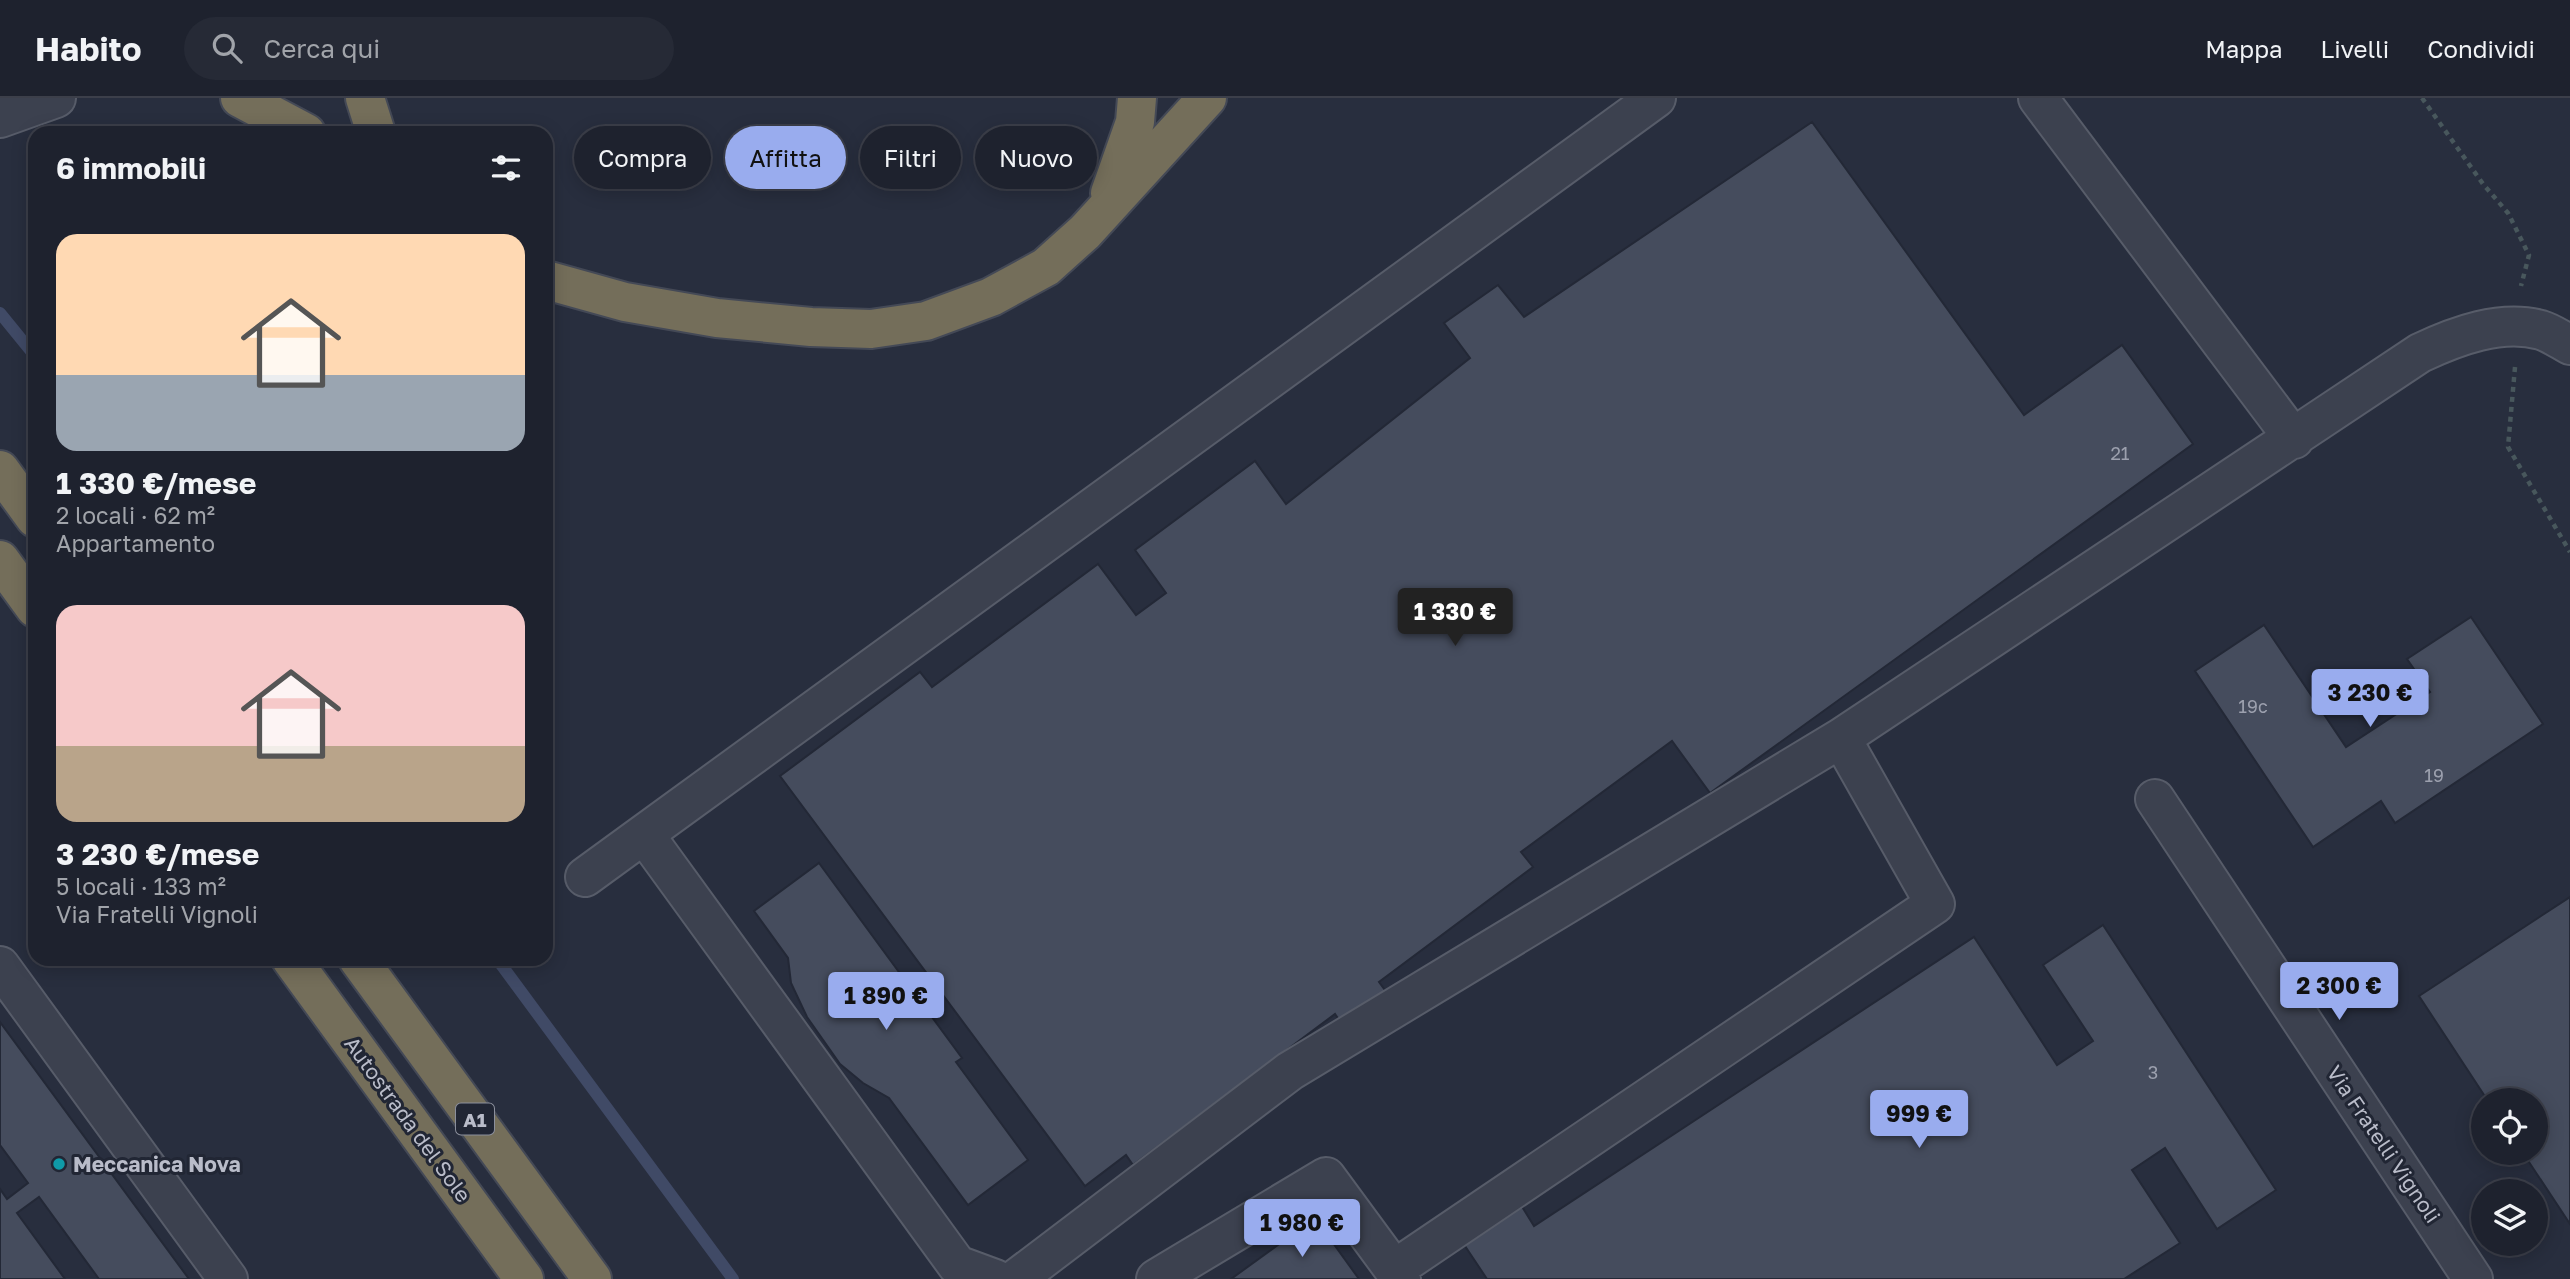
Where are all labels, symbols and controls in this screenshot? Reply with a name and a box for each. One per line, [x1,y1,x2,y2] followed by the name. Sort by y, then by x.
[184,17,674,80] search box
[35,29,142,68] text: Habito
[208,29,246,67] icon: search
[264,33,380,64] text: Cerca qui
[2205,34,2282,63] text: Mappa
[2320,34,2389,63] text: Livelli
[2427,34,2535,63] text: Condividi
[574,126,711,189] chip: Compra
[725,126,846,189] chip: Affitta
[860,126,961,189] chip: Filtri
[975,126,1097,189] chip: Nuovo
[487,149,525,187] icon: filters
[56,150,206,186] text: 6 immobili
[228,280,354,406] icon: home
[2110,442,2130,464] house number: 21
[56,465,257,501] text: 1 330 €/mese
[56,501,215,529] text: 2 locali · 62 m²
[56,529,215,557] text: Appartamento
[1390,588,1520,648] pin: 1 330 €
[1414,597,1496,625] text: 1 330 €
[228,651,354,777] icon: home
[2305,670,2435,729] pin: 3 230 €
[2328,678,2412,706] text: 3 230 €
[2238,695,2268,717] house number: 19c
[2424,764,2444,786] house number: 19
[56,836,259,872] text: 3 230 €/mese
[56,872,226,900] text: 5 locali · 133 m²
[56,900,258,928] text: Via Fratelli Vignoli
[2274,962,2404,1022] pin: 2 300 €
[2296,971,2382,999] text: 2 300 €
[821,972,951,1032] pin: 1 890 €
[844,981,928,1009] text: 1 890 €
[339,1031,477,1207] street label: Autostrada del Sole
[2322,1060,2446,1228] street label: Via Fratelli Vignoli
[2148,1061,2158,1083] house number: 3
[2471,1088,2548,1256] map controls
[2471,1088,2548,1165] button: locate
[1870,1090,1968,1150] pin: 999 €
[1886,1099,1952,1127] text: 999 €
[456,1104,494,1134] road number: A1
[73,1151,241,1177] place label: Meccanica Nova
[51,1156,67,1172] marker: Meccanica Nova
[2471,1179,2548,1256] button: layers
[1237,1200,1367,1259] pin: 1 980 €
[1260,1208,1344,1236] text: 1 980 €

